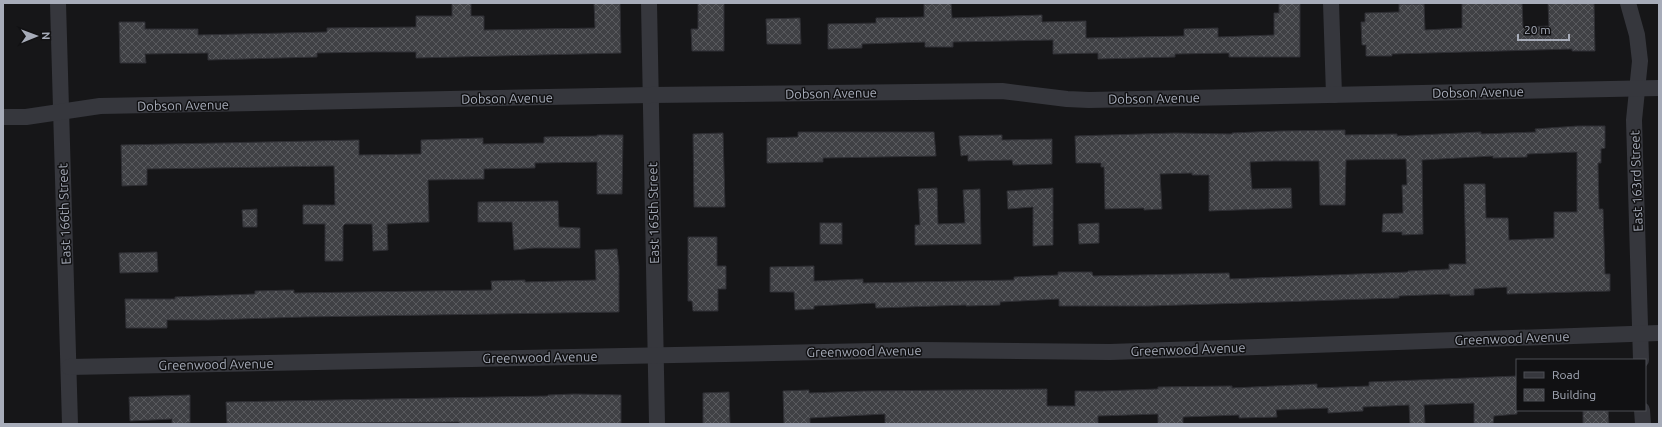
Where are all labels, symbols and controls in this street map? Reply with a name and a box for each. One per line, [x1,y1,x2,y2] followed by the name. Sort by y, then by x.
[16,16,56,56] north arrow
[1518,16,1569,42] scale bar
[1524,23,1551,36] text: 20 m
[40,32,52,40] text: N
[1432,84,1524,100] street label: Dobson Avenue
[785,85,877,101] street label: Dobson Avenue
[461,90,553,106] street label: Dobson Avenue
[1108,90,1200,106] street label: Dobson Avenue
[137,97,229,113] street label: Dobson Avenue
[1627,130,1645,232] street label: East 163rd Street
[645,162,661,264] street label: East 165th Street
[55,163,73,265] street label: East 166th Street
[1454,329,1570,347] street label: Greenwood Avenue
[1130,340,1246,358] street label: Greenwood Avenue
[806,343,922,359] street label: Greenwood Avenue
[482,349,598,365] street label: Greenwood Avenue
[158,356,274,372] street label: Greenwood Avenue
[1516,359,1646,411] legend
[1552,368,1580,381] text: Road
[1552,388,1596,401] text: Building

